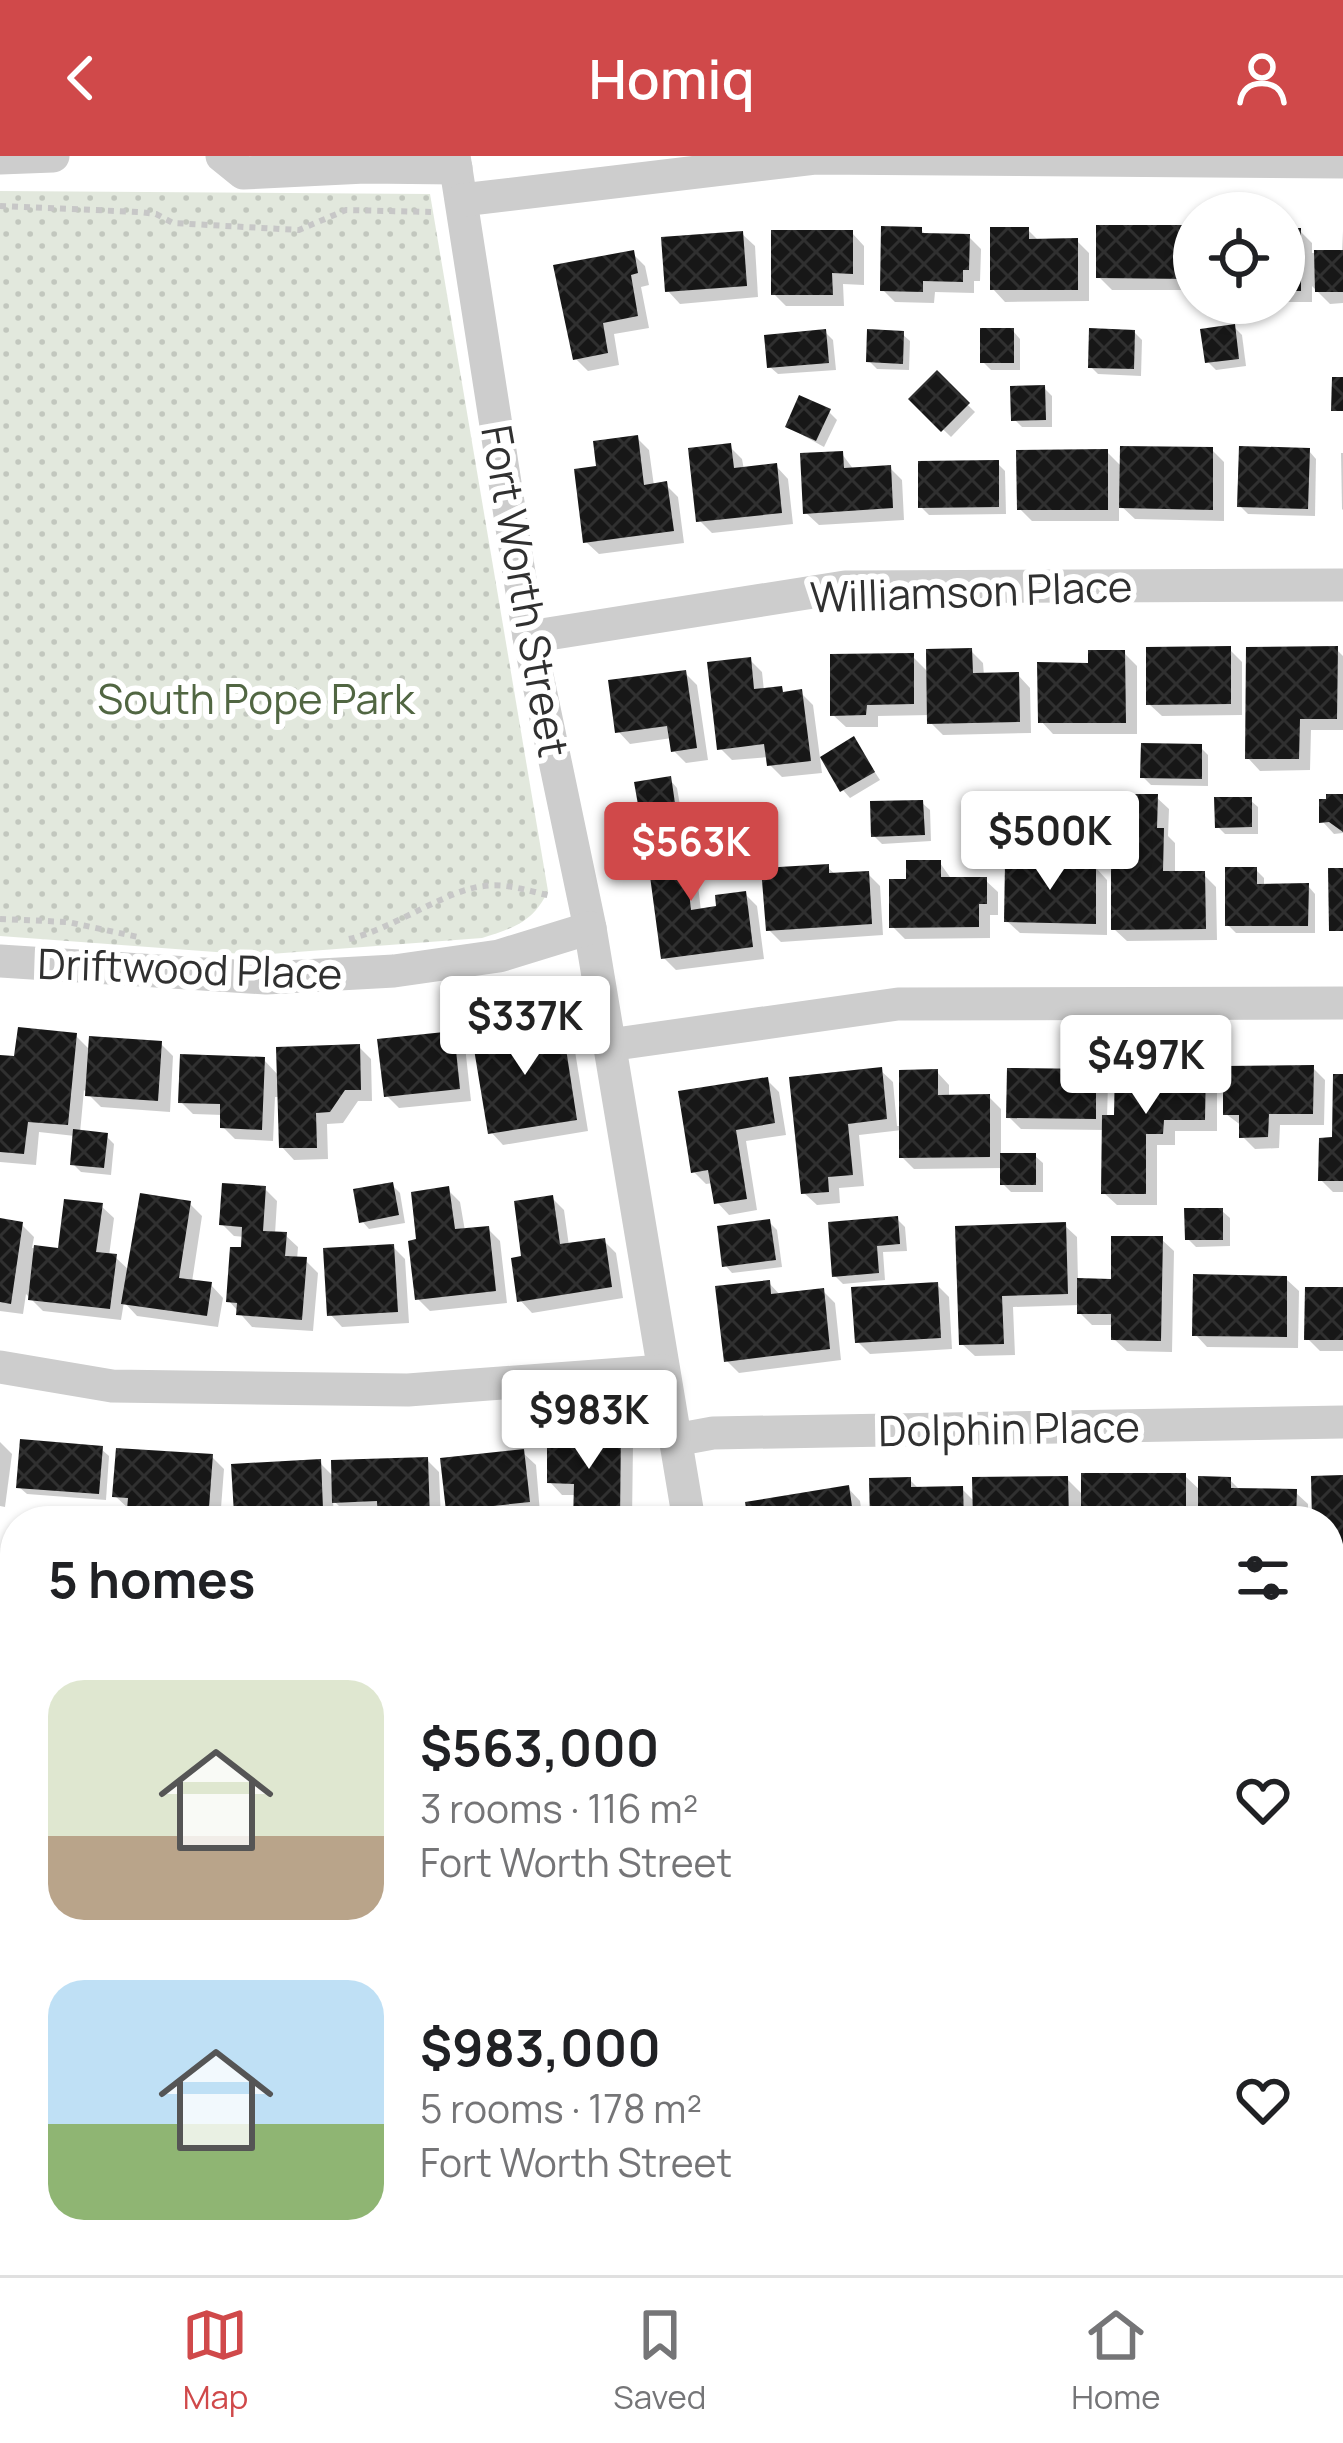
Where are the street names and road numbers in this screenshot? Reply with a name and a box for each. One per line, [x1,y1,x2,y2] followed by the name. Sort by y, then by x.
[468,421,584,761] street label: Fort Worth Street
[809,556,1133,626] street label: Williamson Place
[37,934,343,1002] street label: Driftwood Place
[878,1397,1140,1459] street label: Dolphin Place

